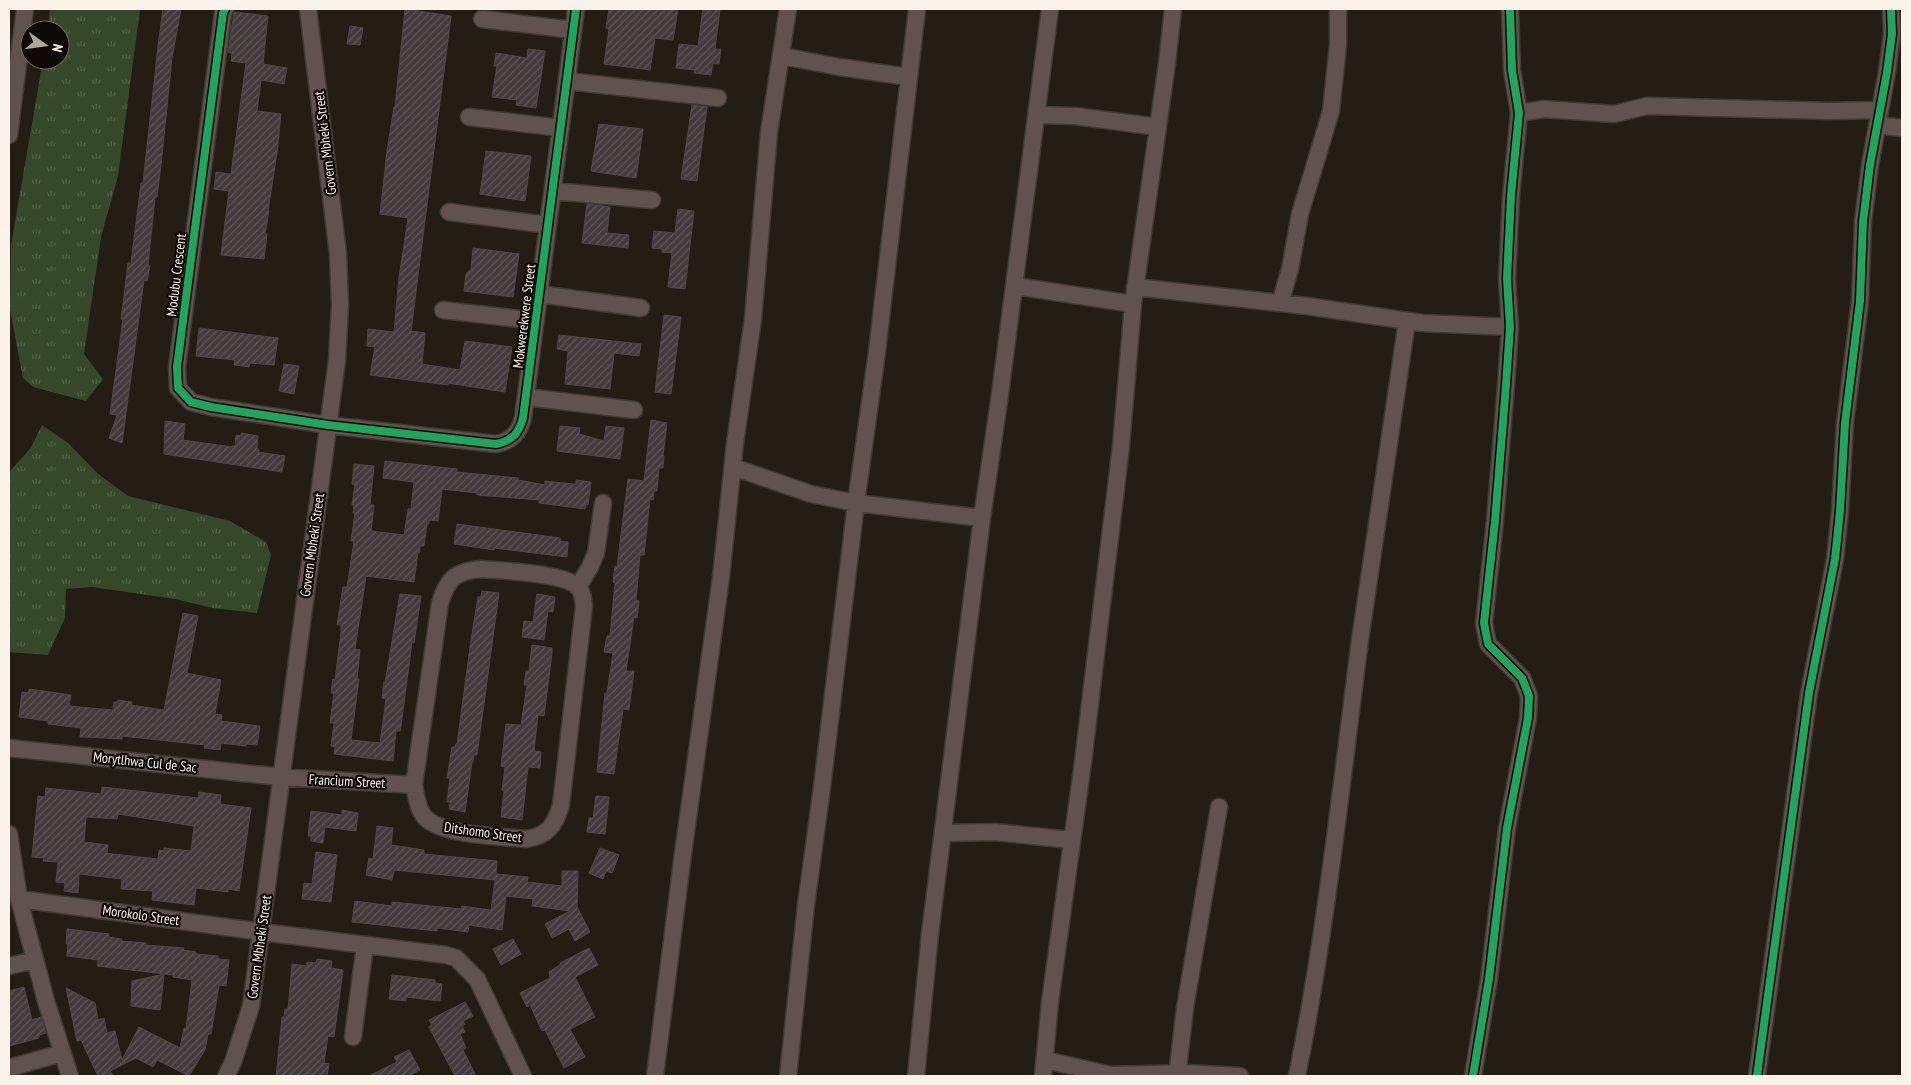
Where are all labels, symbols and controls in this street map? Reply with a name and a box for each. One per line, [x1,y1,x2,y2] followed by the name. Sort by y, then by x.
[20,20,70,70] north arrow
[48,42,67,54] text: N
[310,90,340,196] street label: Govern Mbheki Street
[162,232,190,317] street label: Modubu Crescent
[509,263,539,369] street label: Mokwerekwere Street
[296,492,328,598] street label: Govern Mbheki Street
[92,748,198,776] street label: Morytlhwa Cul de Sac
[308,770,386,792] street label: Francium Street
[443,818,523,846] street label: Ditshomo Street
[243,894,275,1000] street label: Govern Mbheki Street
[101,901,181,929] street label: Morokolo Street

